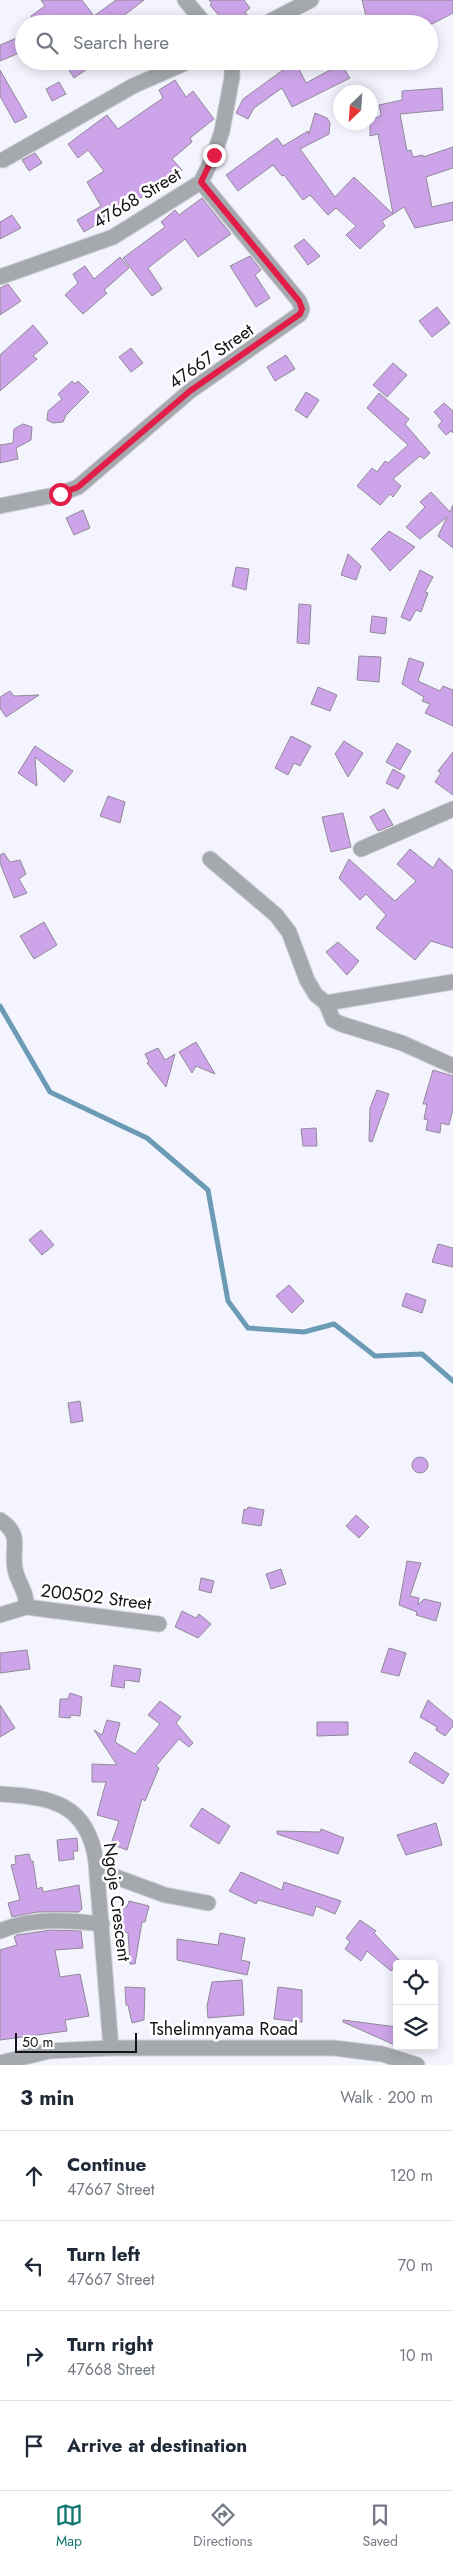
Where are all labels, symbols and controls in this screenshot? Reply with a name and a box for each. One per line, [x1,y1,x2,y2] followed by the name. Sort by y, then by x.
[15,15,438,70] search box
[33,29,61,57] icon: search
[73,29,169,56] text: Search here
[333,85,378,130] north arrow
[203,144,226,167] route end
[88,161,187,235] street label: 47668 Street
[163,317,259,395] street label: 47667 Street
[49,483,72,506] route start
[39,1577,154,1617] street label: 200502 Street
[97,1841,137,1964] street label: Ngoje Crescent
[393,1960,438,2050] map controls
[393,1960,438,2005] button: locate
[393,2005,438,2050] button: layers
[150,2016,298,2042] street label: Tshelimnyama Road
[15,2030,138,2053] scale bar
[22,2032,53,2052] text: 50 m
[20,2083,74,2113] text: 3 min
[340,2086,433,2109] text: Walk · 200 m
[67,2151,146,2178] text: Continue
[20,2162,48,2190] icon: ahead
[390,2164,433,2187] text: 120 m
[67,2178,155,2201] text: 47667 Street
[67,2241,140,2268] text: Turn left
[20,2252,48,2280] icon: left
[398,2254,433,2277] text: 70 m
[67,2268,155,2291] text: 47667 Street
[67,2331,153,2358] text: Turn right
[20,2342,48,2370] icon: right
[399,2344,433,2367] text: 10 m
[67,2358,155,2381] text: 47668 Street
[20,2432,48,2460] icon: arrive
[67,2432,247,2459] text: Arrive at destination
[55,2501,83,2551] tab: Map
[193,2501,252,2551] tab: Directions
[362,2501,398,2551] tab: Saved

